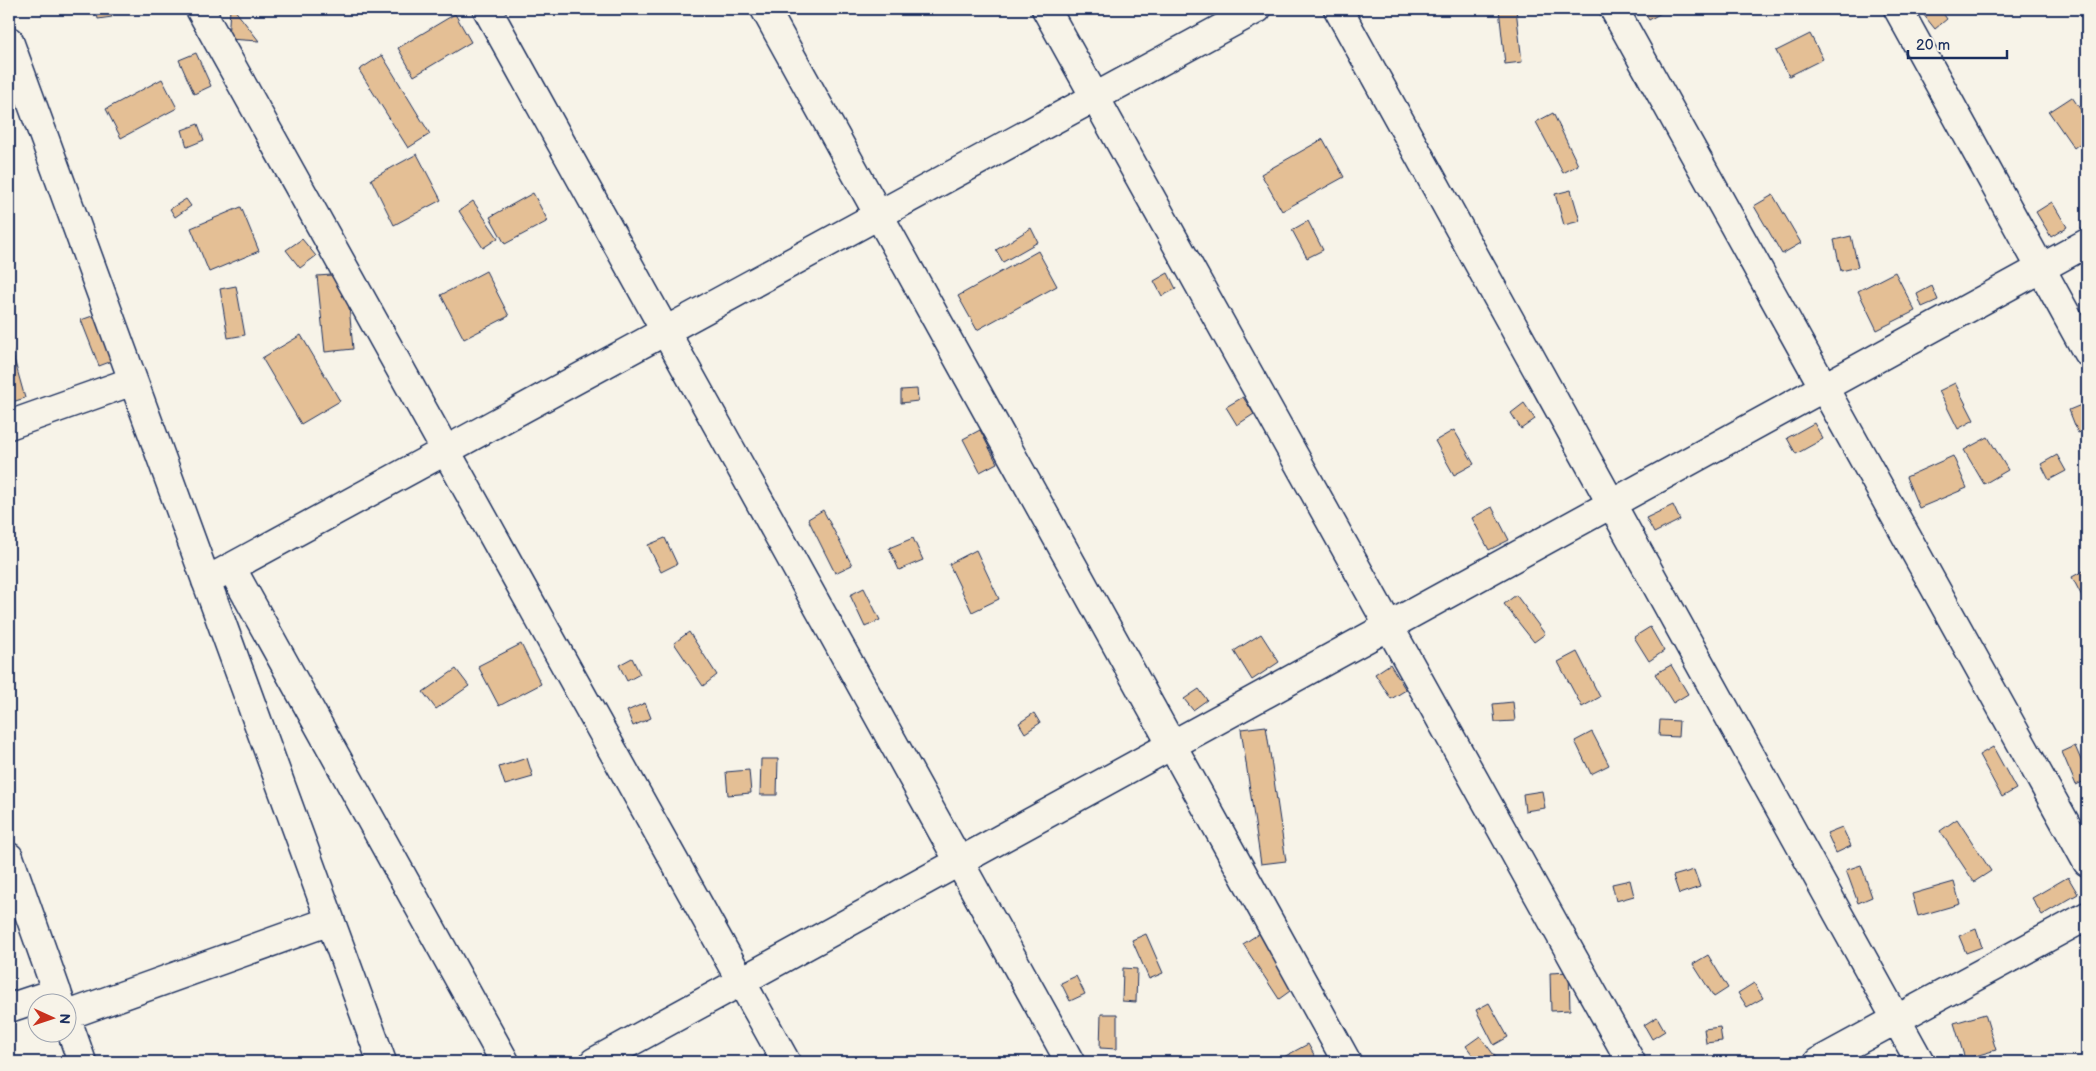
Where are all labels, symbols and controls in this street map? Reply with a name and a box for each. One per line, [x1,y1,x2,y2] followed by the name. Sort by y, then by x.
[1908,28,2007,60] scale bar
[1916,36,1950,55] text: 20 m
[28,994,78,1044] north arrow
[56,1013,73,1024] text: N

